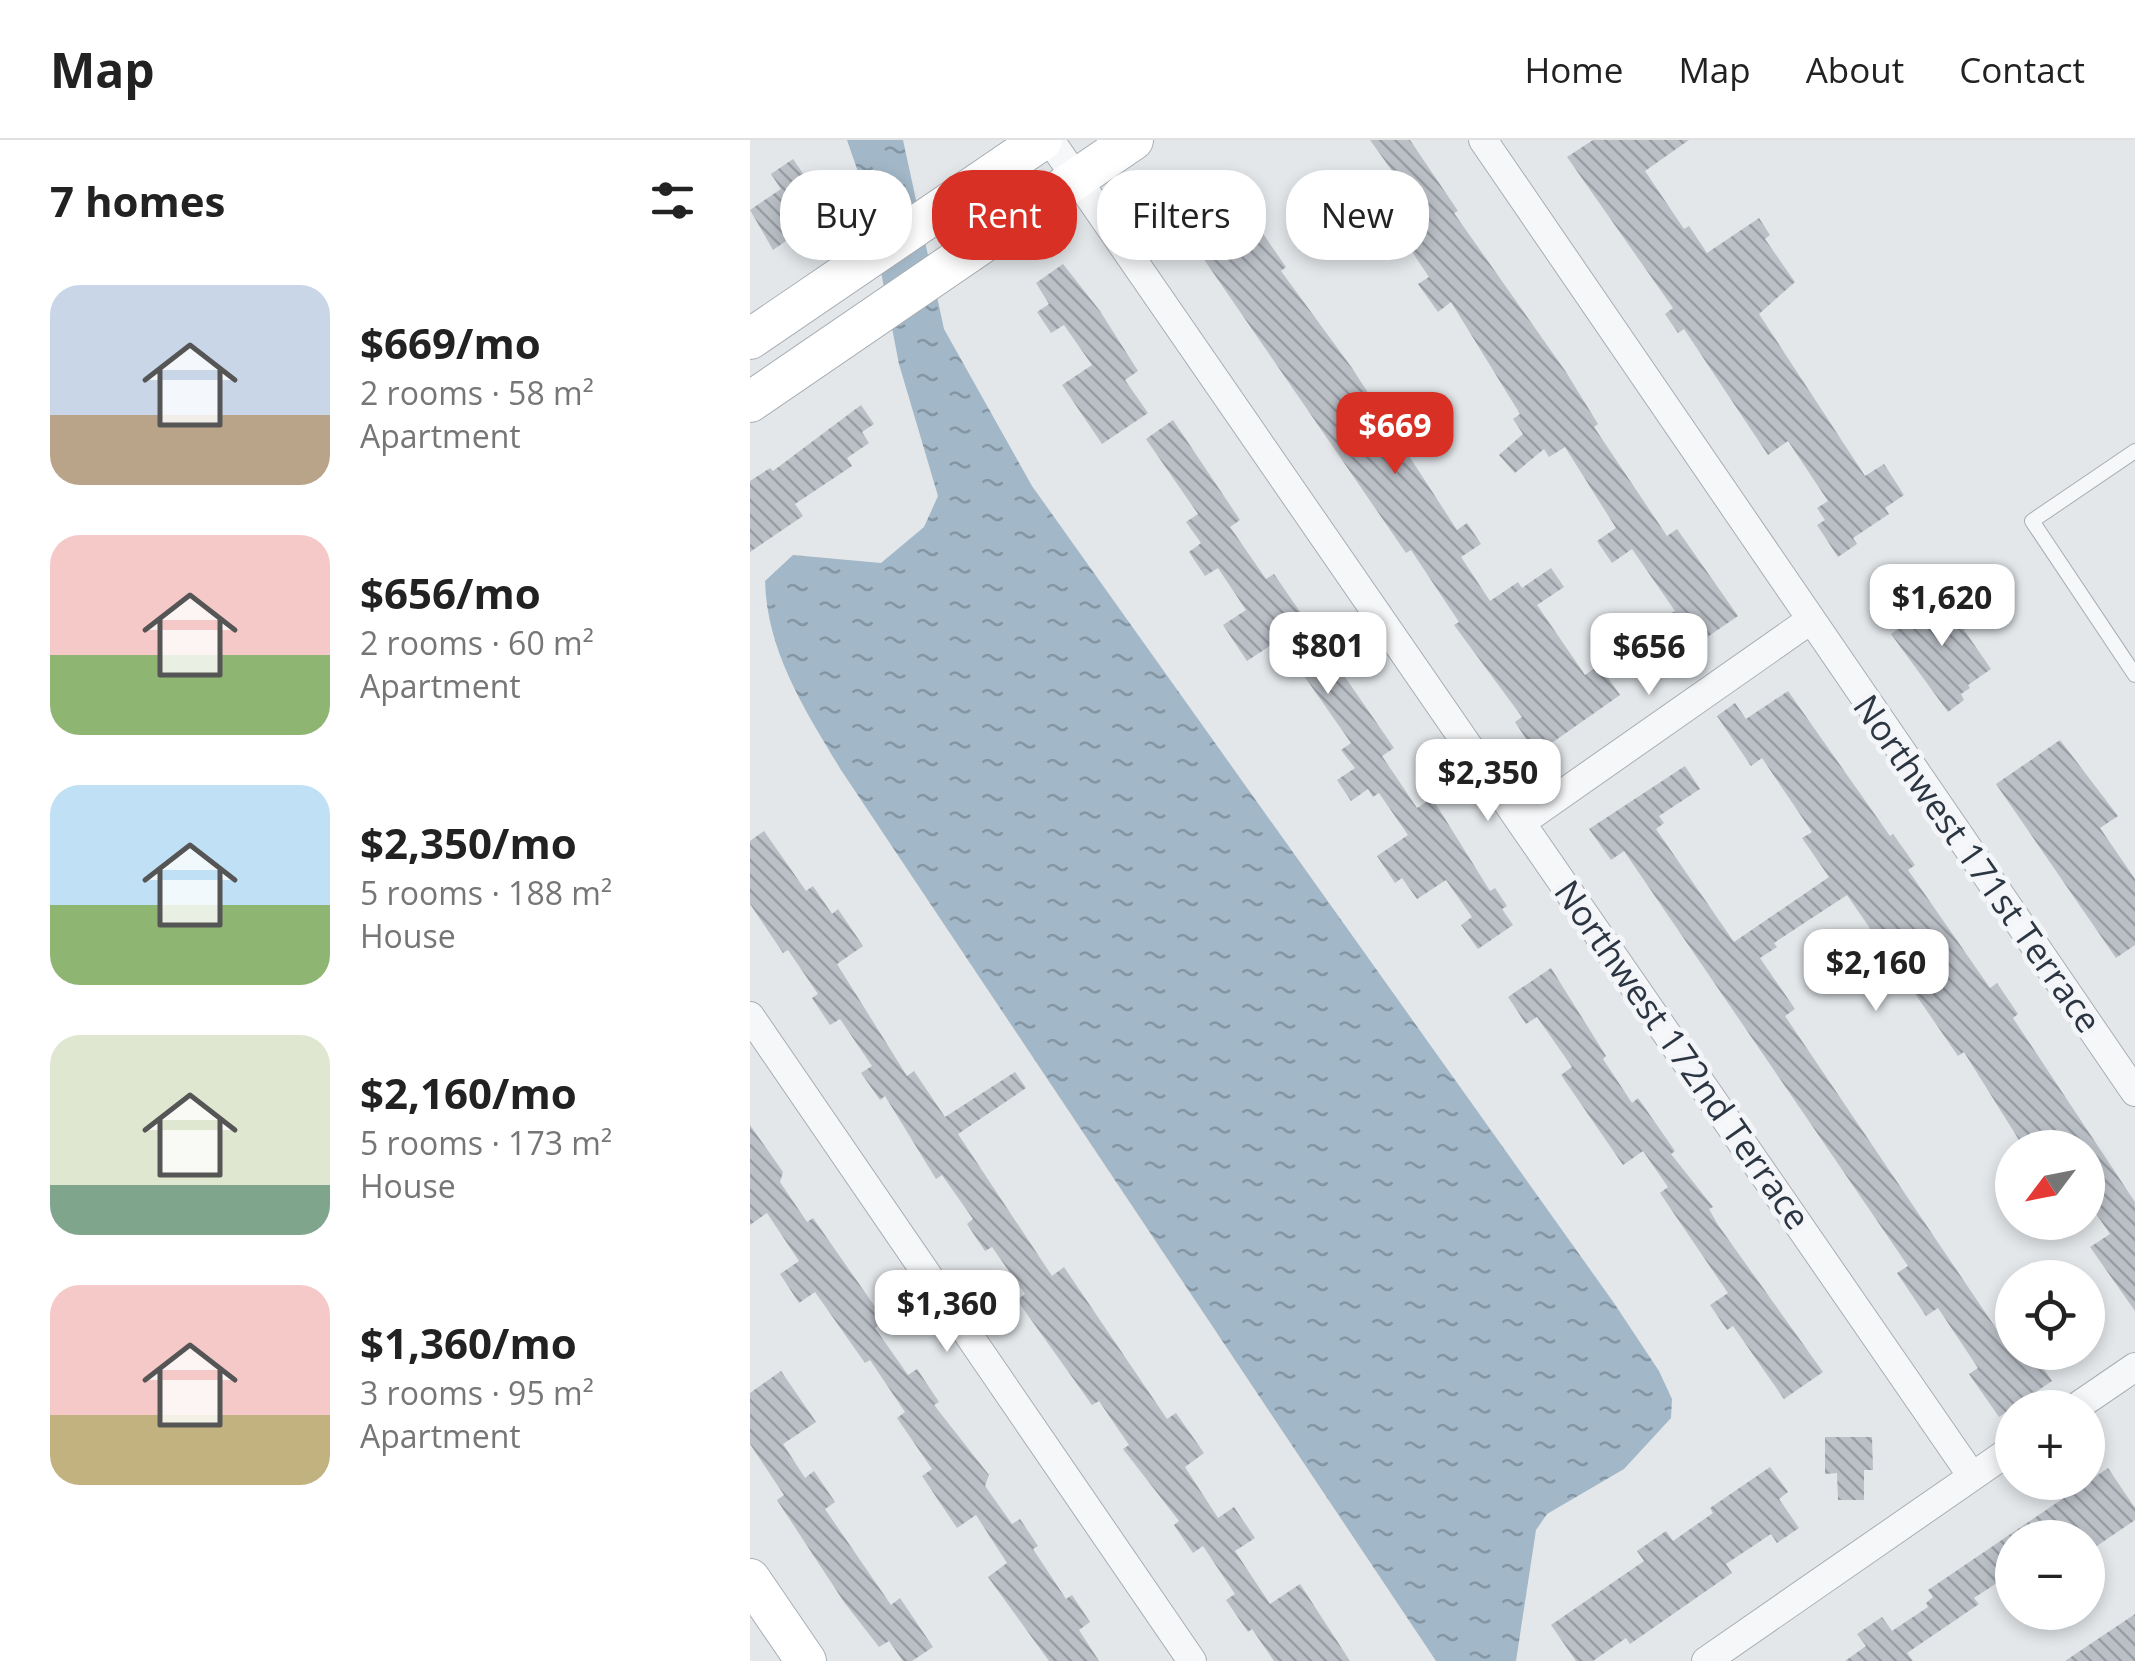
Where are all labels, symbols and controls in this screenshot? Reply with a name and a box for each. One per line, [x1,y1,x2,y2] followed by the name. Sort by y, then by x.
[50,37,155,102] text: Map
[1524,46,1623,93] text: Home
[1678,46,1751,93] text: Map
[1806,46,1904,93] text: About
[1959,46,2085,93] text: Contact
[780,170,912,260] chip: Buy
[932,170,1077,260] chip: Rent
[1097,170,1266,260] chip: Filters
[1286,170,1429,260] chip: New
[50,172,225,229] text: 7 homes
[645,173,700,228] icon: filters
[360,314,541,371] text: $669/mo
[130,325,250,445] icon: home
[360,371,594,414] text: 2 rooms · 58 m²
[1336,392,1454,477] pin: $669
[1358,403,1432,446] text: $669
[360,414,521,457] text: Apartment
[360,564,541,621] text: $656/mo
[1861,564,2023,649] pin: $1,620
[130,575,250,695] icon: home
[1892,575,1992,618] text: $1,620
[1269,612,1387,697] pin: $801
[1590,613,1708,698] pin: $656
[360,621,594,664] text: 2 rooms · 60 m²
[1291,623,1365,666] text: $801
[1612,624,1686,667] text: $656
[360,664,521,707] text: Apartment
[1844,685,2113,1041] street label: Northwest 171st Terrace
[1407,739,1569,824] pin: $2,350
[1438,750,1538,793] text: $2,350
[360,814,577,871] text: $2,350/mo
[130,825,250,945] icon: home
[1545,870,1822,1238] street label: Northwest 172nd Terrace
[360,871,612,914] text: 5 rooms · 188 m²
[360,914,456,957] text: House
[1795,929,1957,1014] pin: $2,160
[1826,940,1926,983] text: $2,160
[360,1064,577,1121] text: $2,160/mo
[130,1075,250,1195] icon: home
[360,1121,612,1164] text: 5 rooms · 173 m²
[1995,1130,2105,1240] north arrow
[1995,1130,2105,1630] map controls
[360,1164,456,1207] text: House
[1995,1260,2105,1370] button: locate
[866,1270,1028,1355] pin: $1,360
[897,1281,997,1324] text: $1,360
[360,1314,577,1371] text: $1,360/mo
[130,1325,250,1445] icon: home
[360,1371,594,1414] text: 3 rooms · 95 m²
[1995,1390,2105,1500] button: +
[360,1414,521,1457] text: Apartment
[1995,1520,2105,1630] button: −

